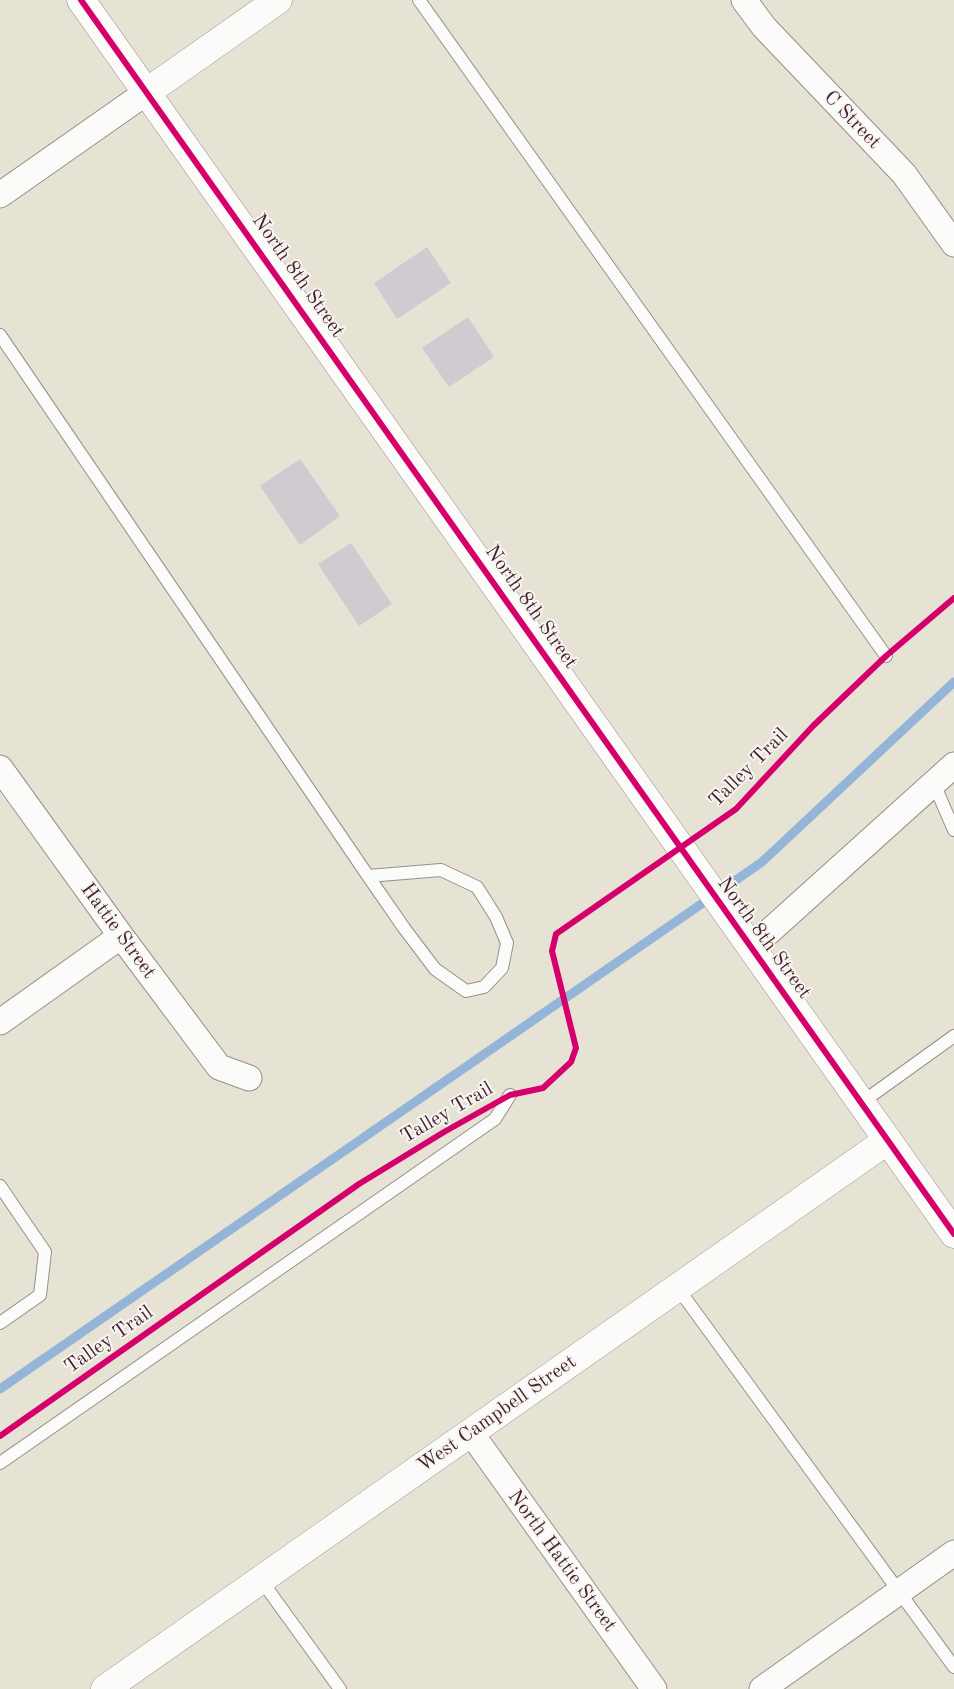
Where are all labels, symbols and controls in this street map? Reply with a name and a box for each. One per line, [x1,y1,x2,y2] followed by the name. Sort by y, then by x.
[818,86,886,154] street label: C Street
[247,210,349,342] street label: North 8th Street
[480,541,582,673] street label: North 8th Street
[704,723,794,813] street label: Talley Trail
[712,872,816,1004] street label: North 8th Street
[75,878,161,984] street label: Hattie Street
[397,1077,497,1149] street label: Talley Trail
[60,1301,158,1379] street label: Talley Trail
[413,1350,581,1478] street label: West Campbell Street
[502,1485,622,1637] street label: North Hattie Street

